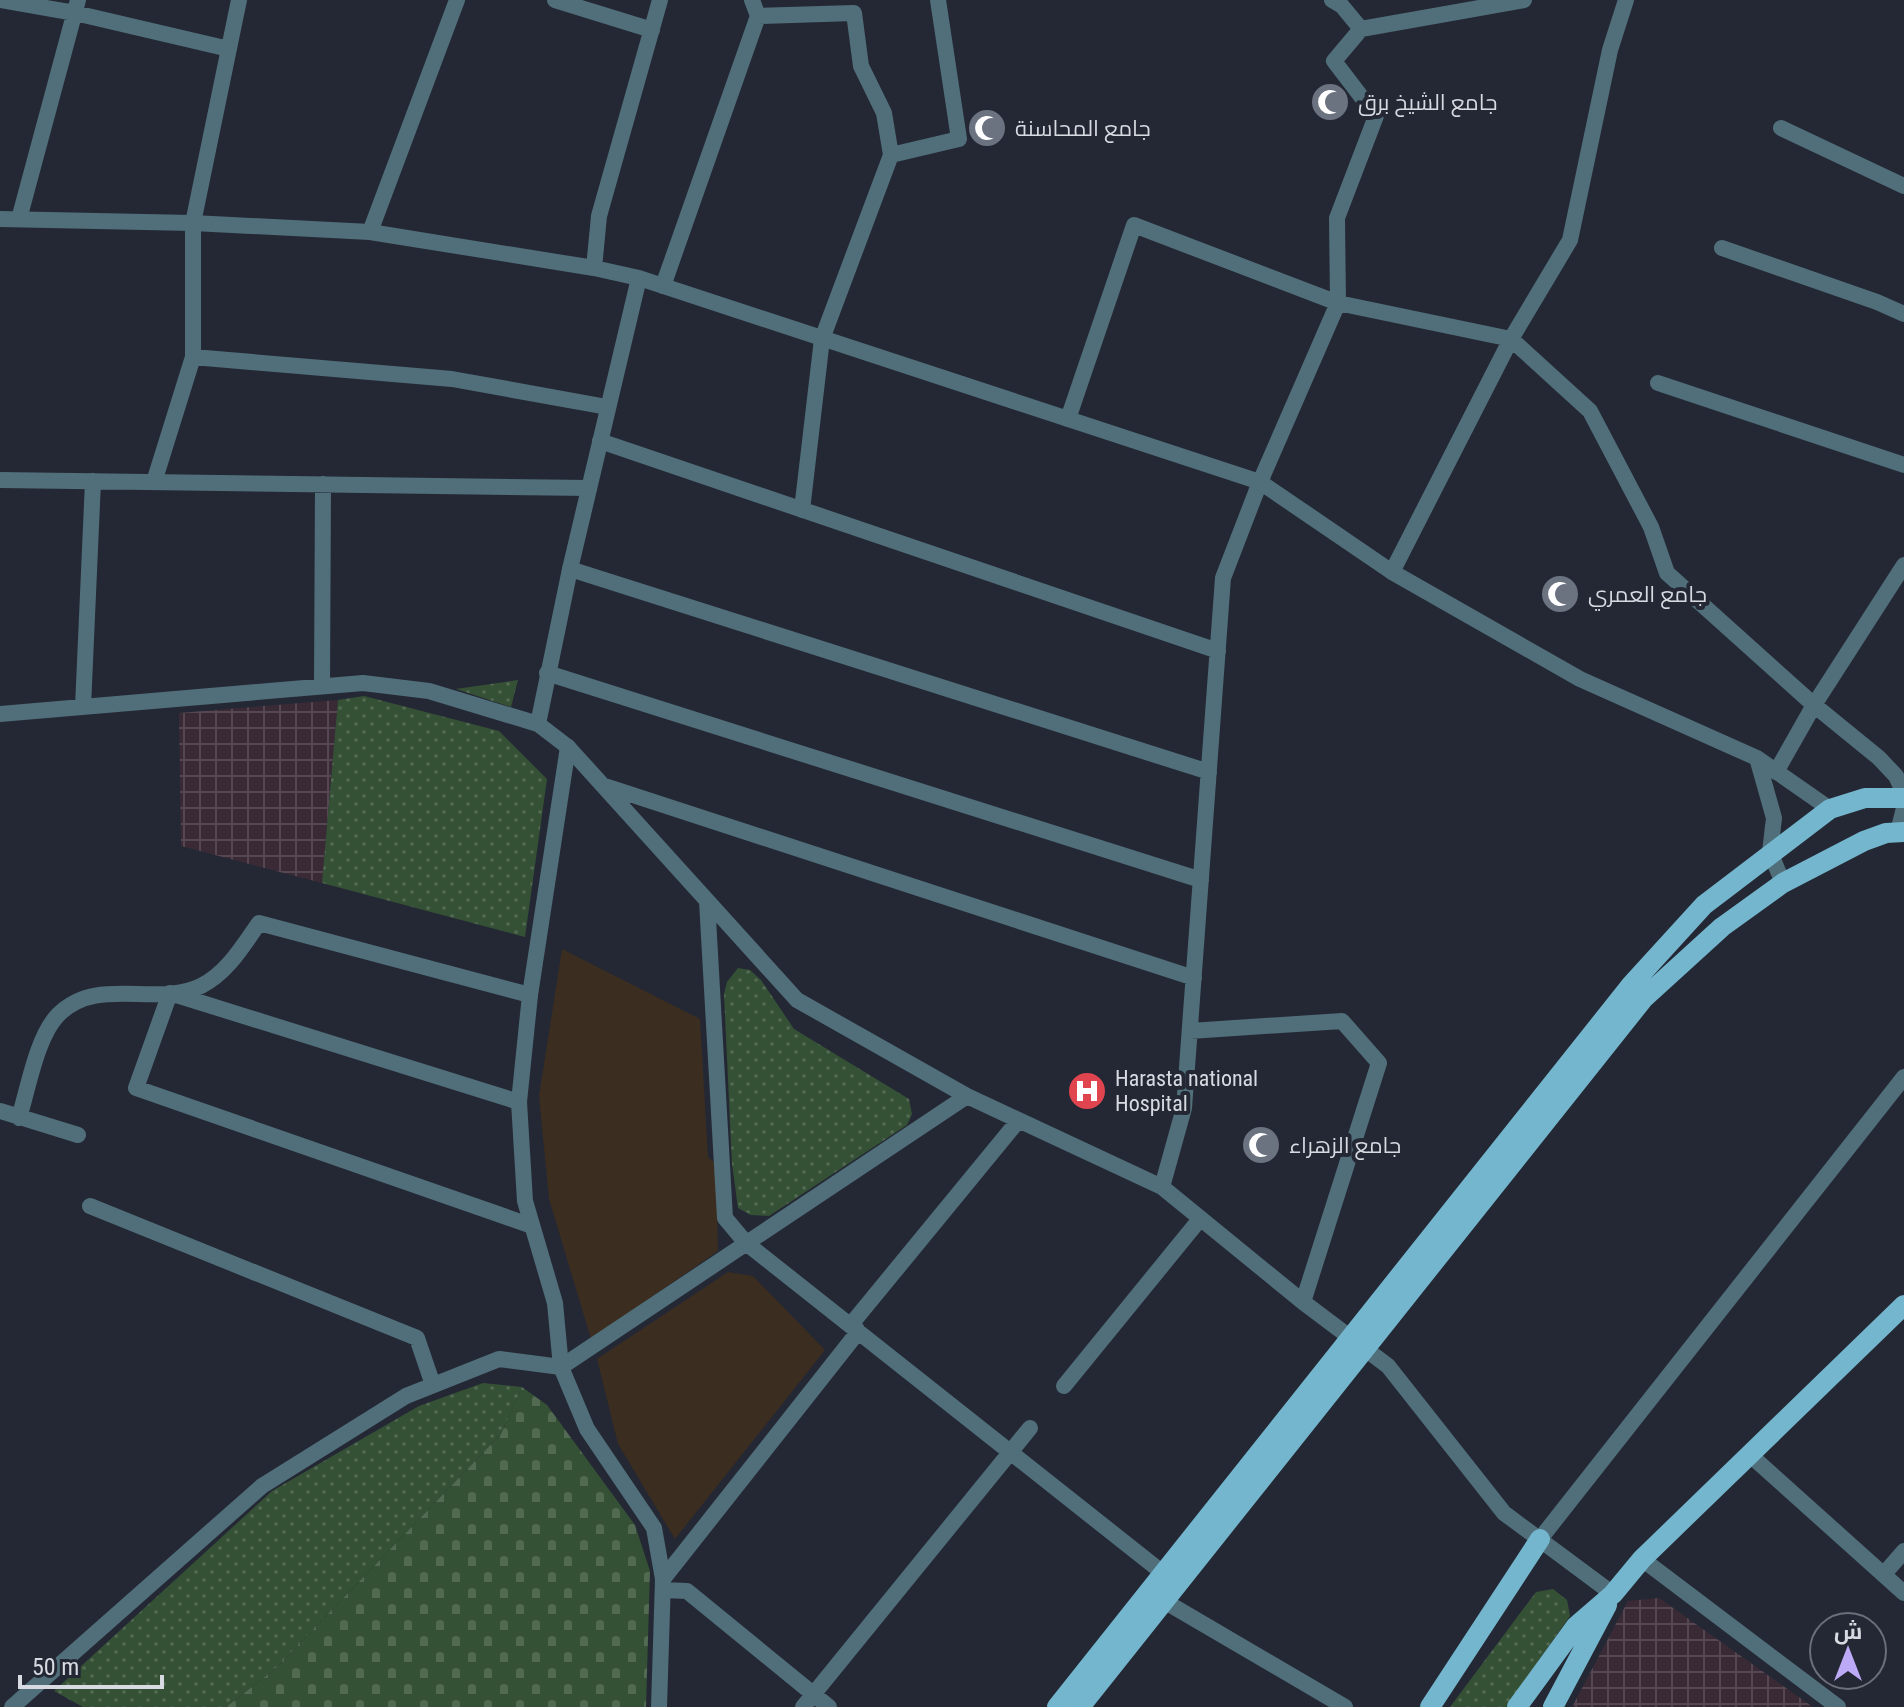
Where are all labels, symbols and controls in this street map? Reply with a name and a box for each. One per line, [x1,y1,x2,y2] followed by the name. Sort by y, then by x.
[1309,81,1351,123] mosque icon: جامع الشيخ برق
[1358,90,1497,117] place label: جامع الشيخ برق
[966,107,1008,149] mosque icon: جامع المحاسنة
[1015,116,1151,143] place label: جامع المحاسنة
[1539,573,1581,615] mosque icon: جامع العمري
[1588,582,1707,611] place label: جامع العمري
[1115,1066,1258,1116] place label: Harasta national Hospital
[1066,1070,1108,1112] hospital icon: Harasta national Hospital
[1240,1124,1282,1166] mosque icon: جامع الزهراء
[1289,1133,1401,1160] place label: جامع الزهراء
[1808,1611,1888,1691] north arrow
[1834,1619,1862,1645] text: ش
[20,1639,162,1689] scale bar
[32,1653,79,1681] text: 50 m

